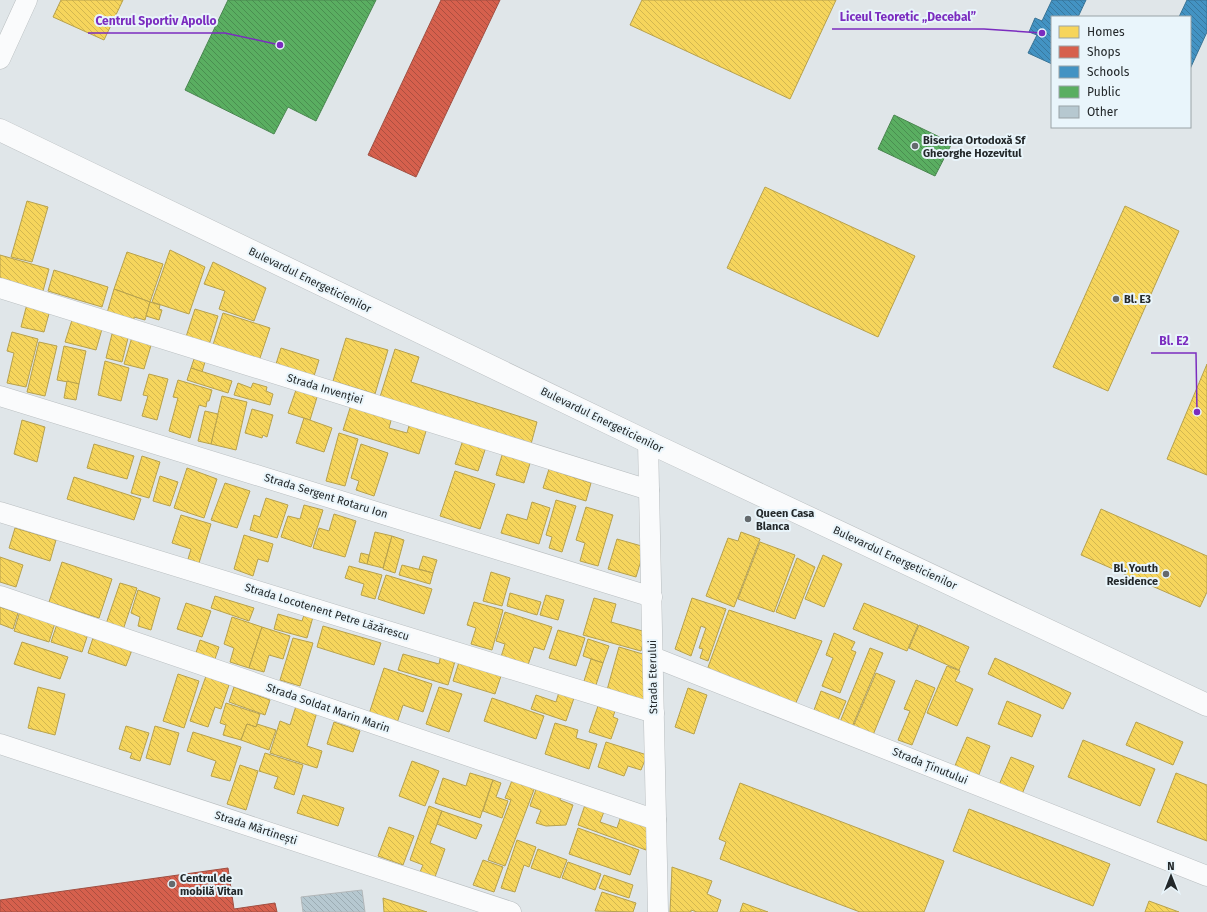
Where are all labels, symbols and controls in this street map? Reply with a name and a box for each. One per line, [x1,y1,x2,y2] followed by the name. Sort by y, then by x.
[832,5,984,29] callout: Liceul Teoretic „Decebal”
[88,9,225,33] callout: Centrul Sportiv Apollo
[840,10,976,24] text: Liceul Teoretic „Decebal”
[95,14,217,28] text: Centrul Sportiv Apollo
[1051,16,1191,128] legend
[1087,25,1125,39] text: Homes
[1087,45,1121,59] text: Shops
[1087,65,1130,79] text: Schools
[1087,85,1121,99] text: Public
[1087,105,1118,119] text: Other
[923,134,1026,160] place label: Biserica Ortodoxă Sf Gheorghe Hozevitul
[910,141,920,151] marker: Biserica Ortodoxă Sf Gheorghe Hozevitul
[246,245,374,316] street label: Bulevardul Energeticienilor
[1124,293,1151,306] place label: Bl. E3
[1111,294,1121,304] marker: Bl. E3
[1151,329,1196,353] callout: Bl. E2
[1159,334,1189,348] text: Bl. E2
[285,371,365,407] street label: Strada Invenției
[538,385,666,456] street label: Bulevardul Energeticienilor
[263,471,389,521] street label: Strada Sergent Rotaru Ion
[756,507,814,533] place label: Queen Casa Blanca
[743,514,753,524] marker: Queen Casa Blanca
[831,524,960,593] street label: Bulevardul Energeticienilor
[1107,562,1158,588] place label: Bl. Youth Residence
[1161,569,1171,579] marker: Bl. Youth Residence
[243,581,411,643] street label: Strada Locotenent Petre Lăzărescu
[646,640,660,714] street label: Strada Eterului
[264,681,392,735] street label: Strada Soldat Marin Marin
[890,745,970,788] street label: Strada Ținutului
[213,809,299,847] street label: Strada Mărtinești
[1151,856,1191,896] north arrow
[1167,860,1175,873] text: N
[180,872,243,898] place label: Centrul de mobilă Vitan
[167,879,177,889] marker: Centrul de mobilă Vitan

